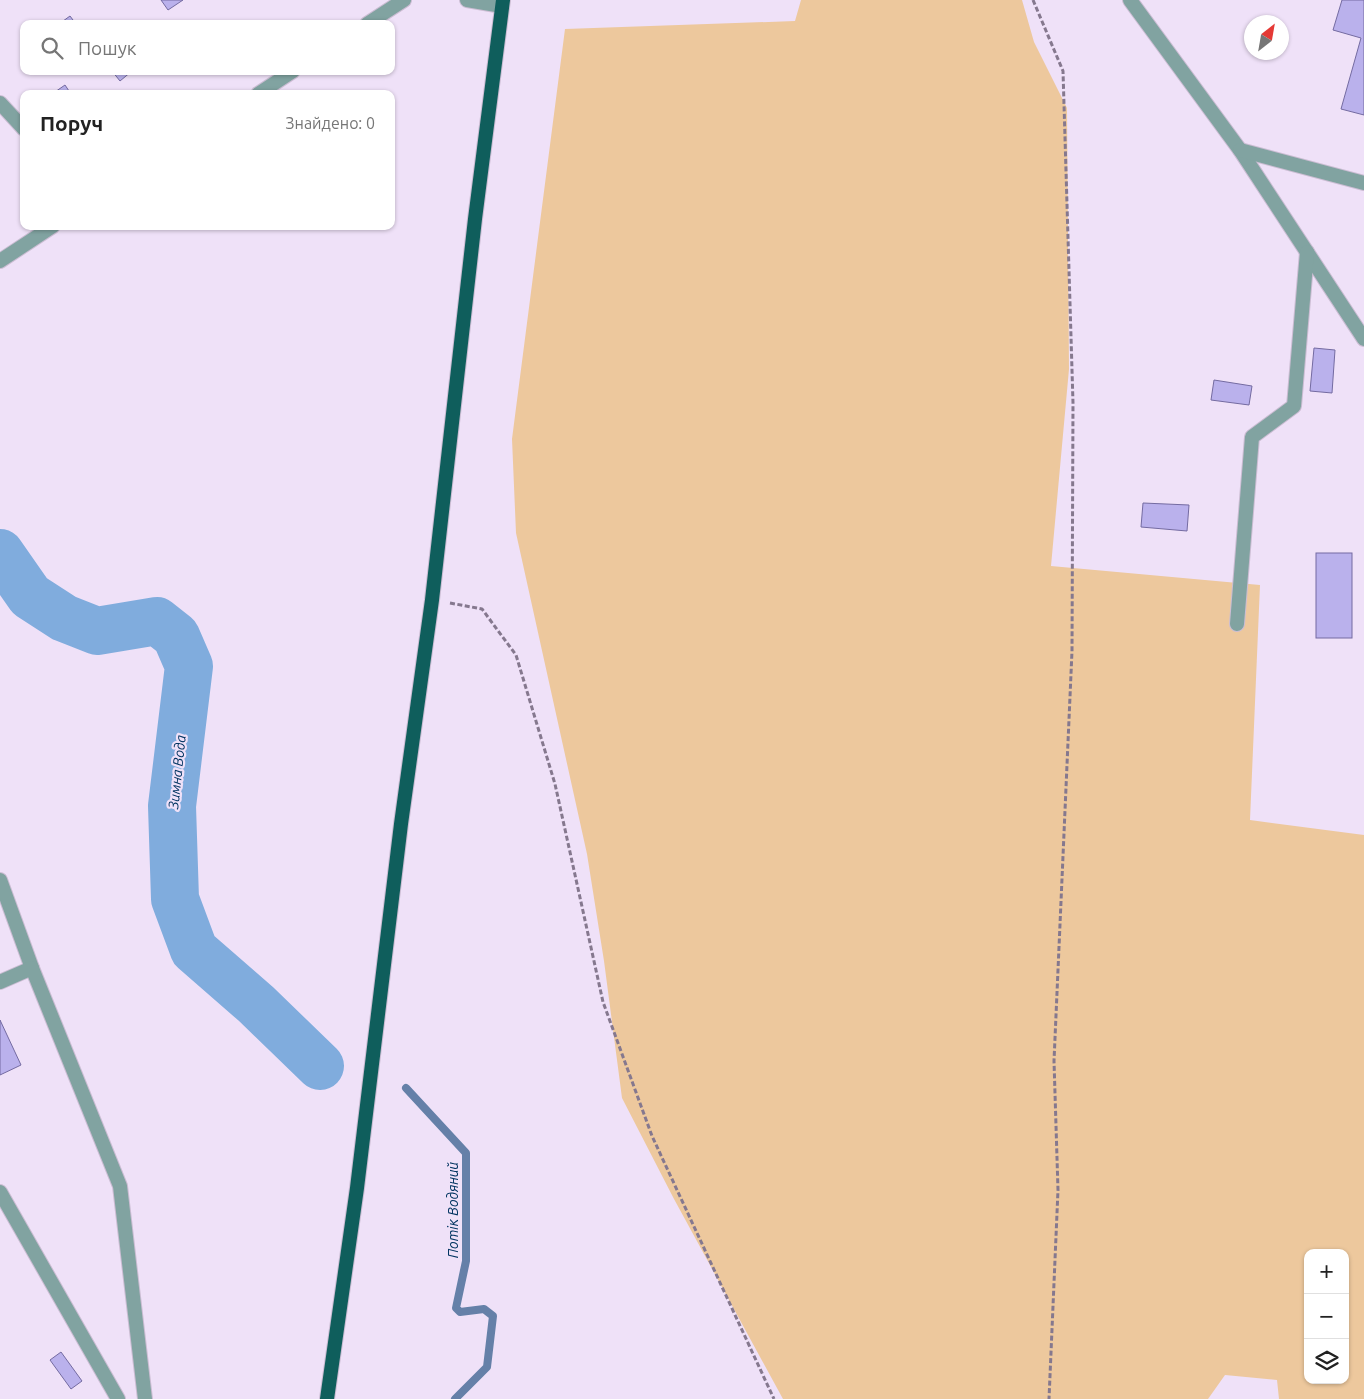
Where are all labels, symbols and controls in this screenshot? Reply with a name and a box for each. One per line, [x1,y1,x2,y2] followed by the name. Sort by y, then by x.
[1244,15,1289,60] north arrow
[20,20,395,75] search box
[38,34,66,62] icon: search
[78,37,137,59] text: Пошук
[40,111,103,135] text: Поруч
[286,114,375,132] text: Знайдено: 0
[165,734,189,811] water label: Зимна Вода
[445,1161,461,1258] water label: Потік Водяний
[1304,1249,1349,1384] map controls
[1304,1249,1349,1294] button: +
[1304,1294,1349,1339] button: −
[1304,1339,1349,1384] button: layers

